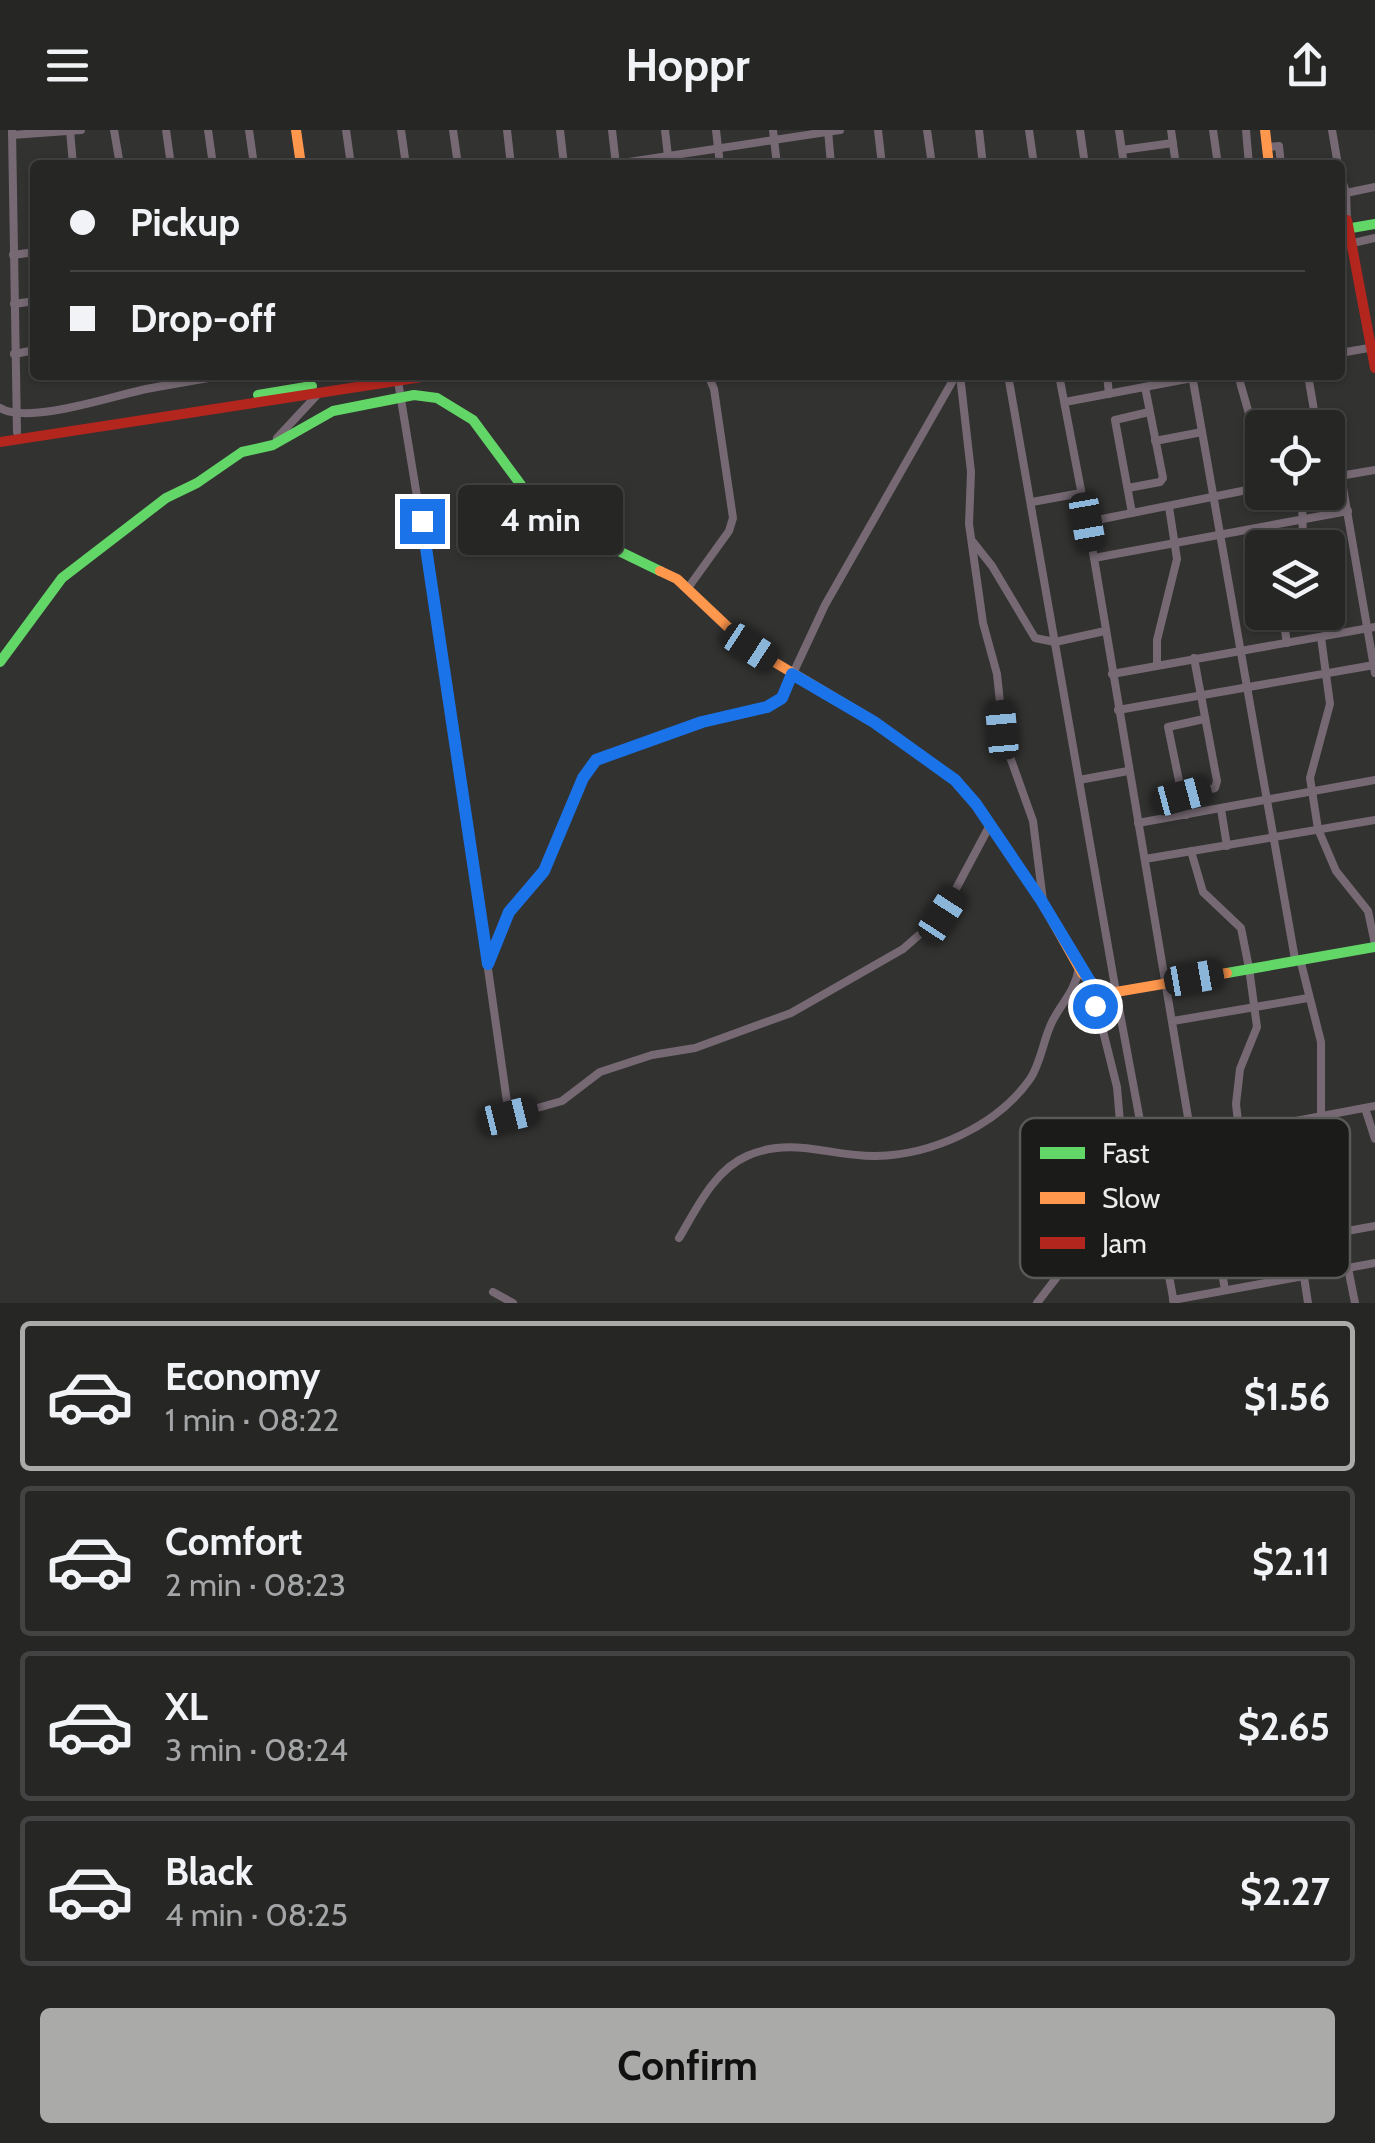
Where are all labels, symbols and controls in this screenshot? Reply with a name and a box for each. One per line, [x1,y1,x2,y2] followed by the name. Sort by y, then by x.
[40,38,95,93] icon: menu
[625,38,750,92] text: Hoppr
[1280,38,1335,93] icon: share
[130,199,240,246] text: Pickup
[130,295,276,342] text: Drop-off
[1245,410,1345,630] map controls
[1245,410,1345,510] button: locate
[457,486,622,556] callout: 4 min
[1067,490,1107,554] car
[400,499,445,544] route end
[500,500,581,539] text: 4 min
[1245,530,1345,630] button: layers
[717,618,783,676] car
[984,699,1020,761] car
[1149,774,1215,818] car
[913,882,971,948] car
[1162,958,1226,998] car
[1073,984,1118,1029] route start
[476,1094,542,1138] car
[1020,1118,1350,1278] legend
[1102,1136,1150,1170] text: Fast
[1102,1181,1160,1215] text: Slow
[1101,1226,1147,1260] text: Jam
[45,1351,135,1441] icon: car
[165,1353,320,1400] text: Economy
[1244,1373,1330,1420] text: $1.56
[165,1400,339,1439] text: 1 min · 08:22
[45,1516,135,1606] icon: car
[165,1518,302,1565] text: Comfort
[1252,1538,1330,1585] text: $2.11
[165,1565,346,1604] text: 2 min · 08:23
[45,1681,135,1771] icon: car
[165,1683,208,1730] text: XL
[1238,1703,1330,1750] text: $2.65
[165,1730,348,1769] text: 3 min · 08:24
[45,1846,135,1936] icon: car
[165,1848,253,1895] text: Black
[1240,1868,1330,1915] text: $2.27
[165,1895,348,1934] text: 4 min · 08:25
[40,2008,1335,2123] button: Confirm

